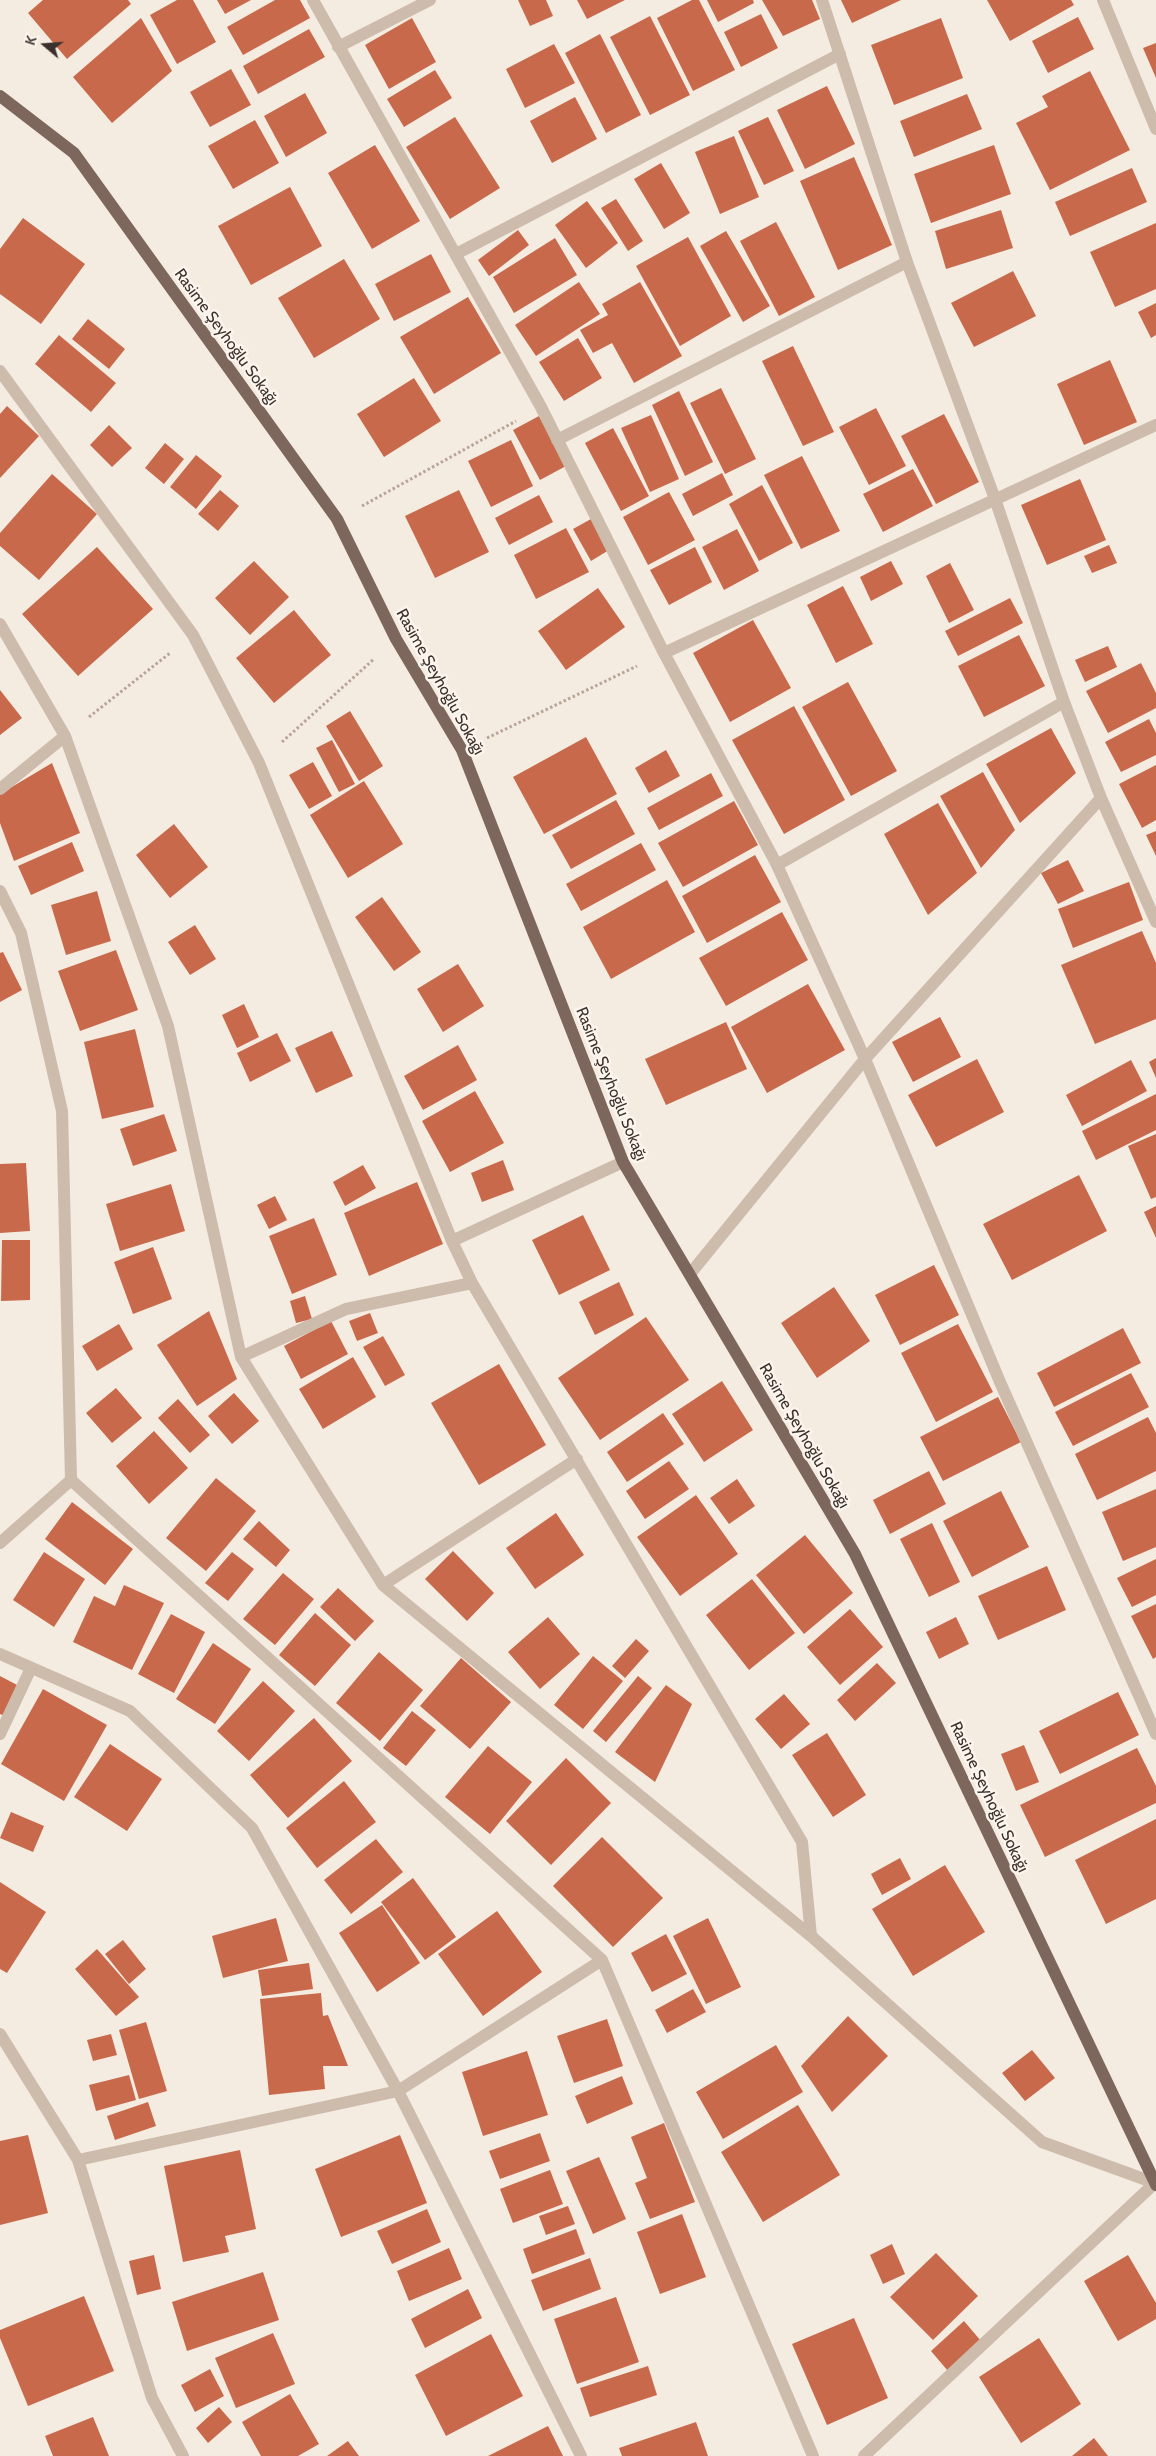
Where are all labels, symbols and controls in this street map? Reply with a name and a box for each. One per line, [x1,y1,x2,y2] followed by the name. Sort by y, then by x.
[20,20,70,70] north arrow
[21,33,41,47] text: K
[170,265,282,409] street label: Rasime Şeyhoğlu Sokağı
[392,606,488,758] street label: Rasime Şeyhoğlu Sokağı
[571,1004,651,1164] street label: Rasime Şeyhoğlu Sokağı
[755,1360,853,1512] street label: Rasime Şeyhoğlu Sokağı
[946,1719,1032,1875] street label: Rasime Şeyhoğlu Sokağı

